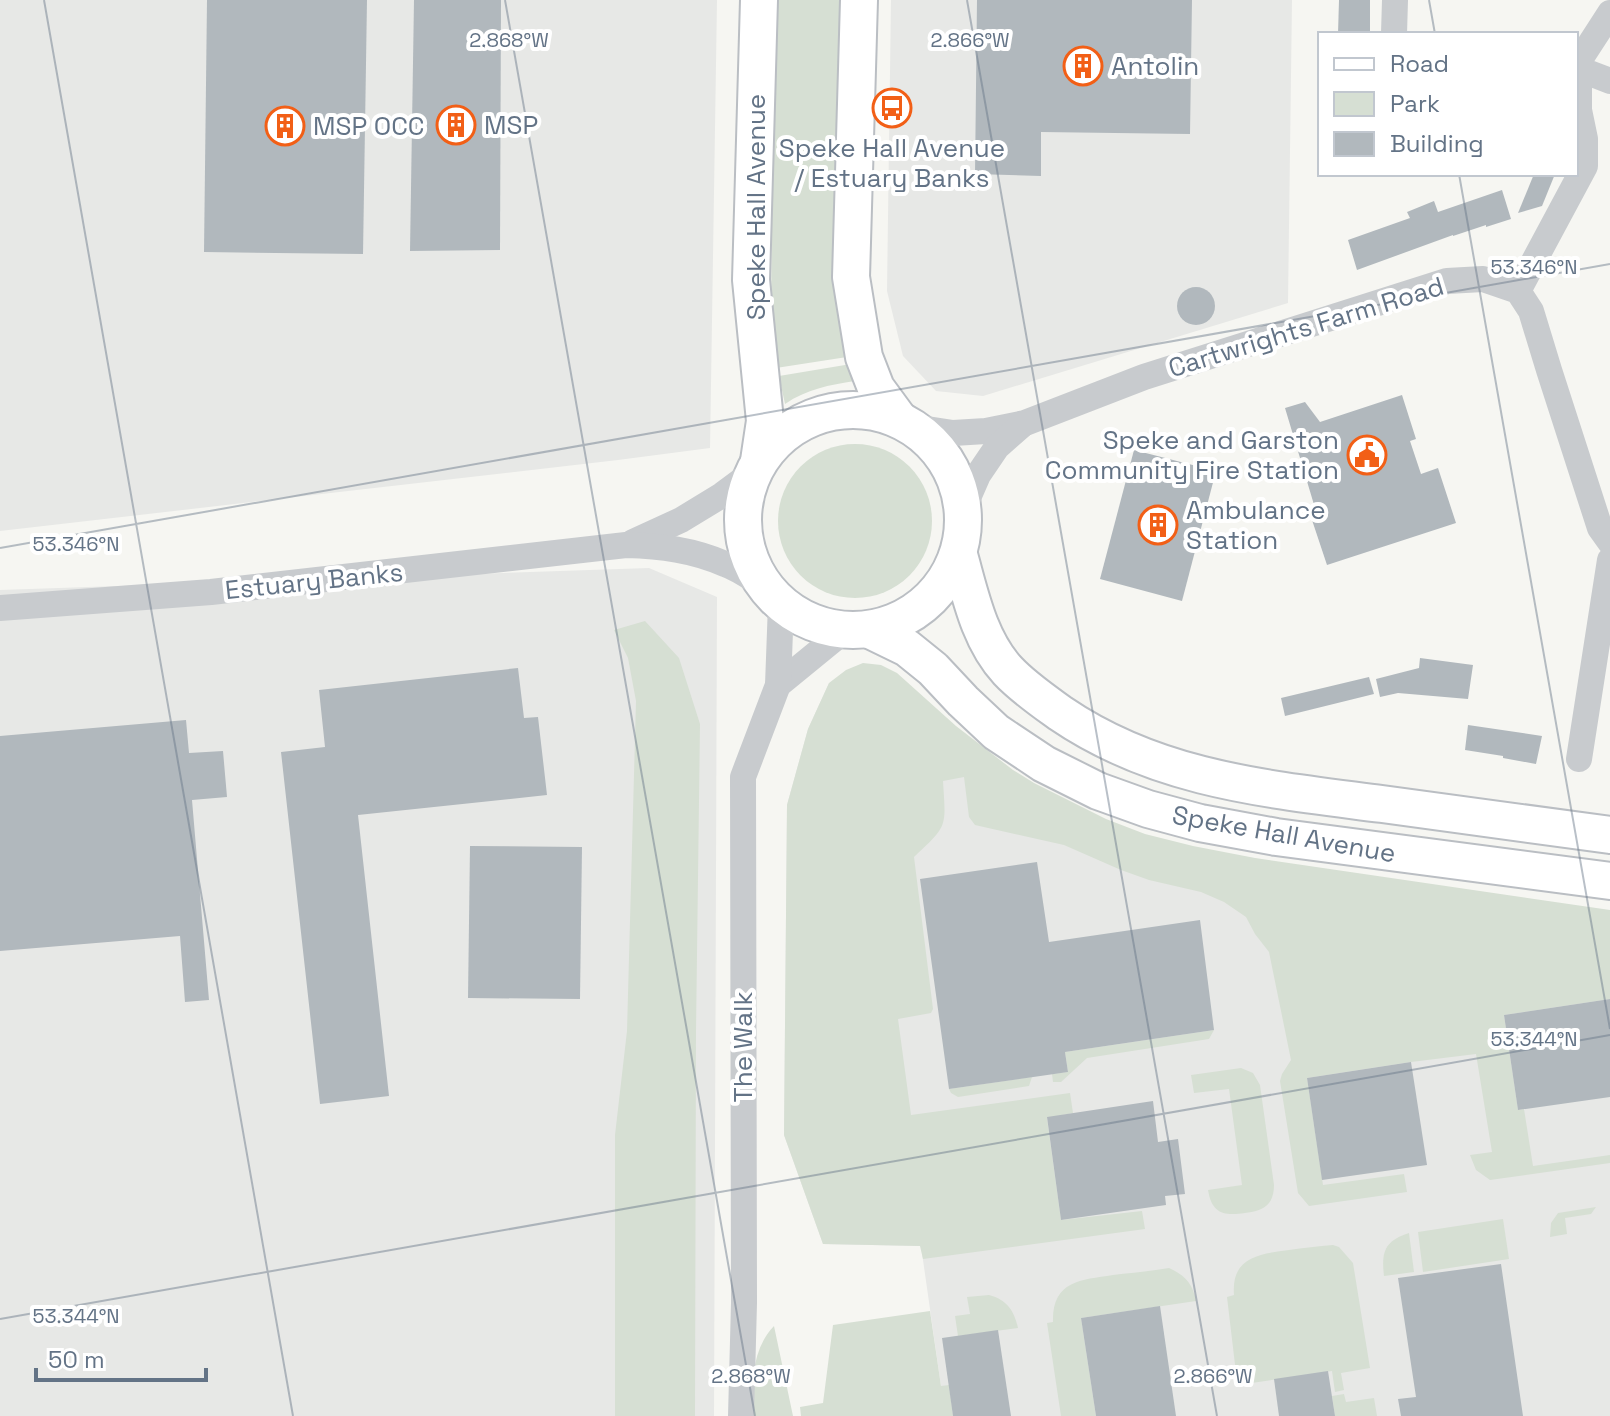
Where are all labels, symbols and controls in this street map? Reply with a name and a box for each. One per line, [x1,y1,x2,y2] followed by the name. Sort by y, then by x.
[469,27,549,53] text: 2.868°W
[930,27,1010,53] text: 2.866°W
[1318,32,1578,176] legend
[1062,45,1104,87] building icon: Antolin
[1390,48,1449,79] text: Road
[1111,49,1199,83] place label: Antolin
[871,87,913,129] bus stop icon: Speke Hall Avenue / Estuary Banks
[1390,88,1440,119] text: Park
[739,94,773,320] street label: Speke Hall Avenue
[435,104,477,146] building icon: MSP
[264,105,306,147] building icon: MSP OCC
[484,108,538,142] place label: MSP
[313,109,425,143] place label: MSP OCC
[1390,128,1484,159] text: Building
[779,131,1005,195] place label: Speke Hall Avenue / Estuary Banks
[1491,254,1577,280] text: 53.346°N
[1164,269,1448,385] street label: Cartwrights Farm Road
[1045,423,1339,487] place label: Speke and Garston Community Fire Station
[1346,434,1388,476] public building icon: Speke and Garston Community Fire Station
[1186,493,1326,557] place label: Ambulance Station
[1137,504,1179,546] building icon: Ambulance Station
[33,531,119,557] text: 53.346°N
[223,555,405,607] street label: Estuary Banks
[1170,798,1398,870] street label: Speke Hall Avenue
[726,992,760,1102] street label: The Walk
[1490,1026,1578,1052] text: 53.344°N
[32,1303,120,1329] text: 53.344°N
[36,1332,206,1382] scale bar
[48,1344,105,1375] text: 50 m
[711,1363,791,1389] text: 2.868°W
[1173,1363,1253,1389] text: 2.866°W

